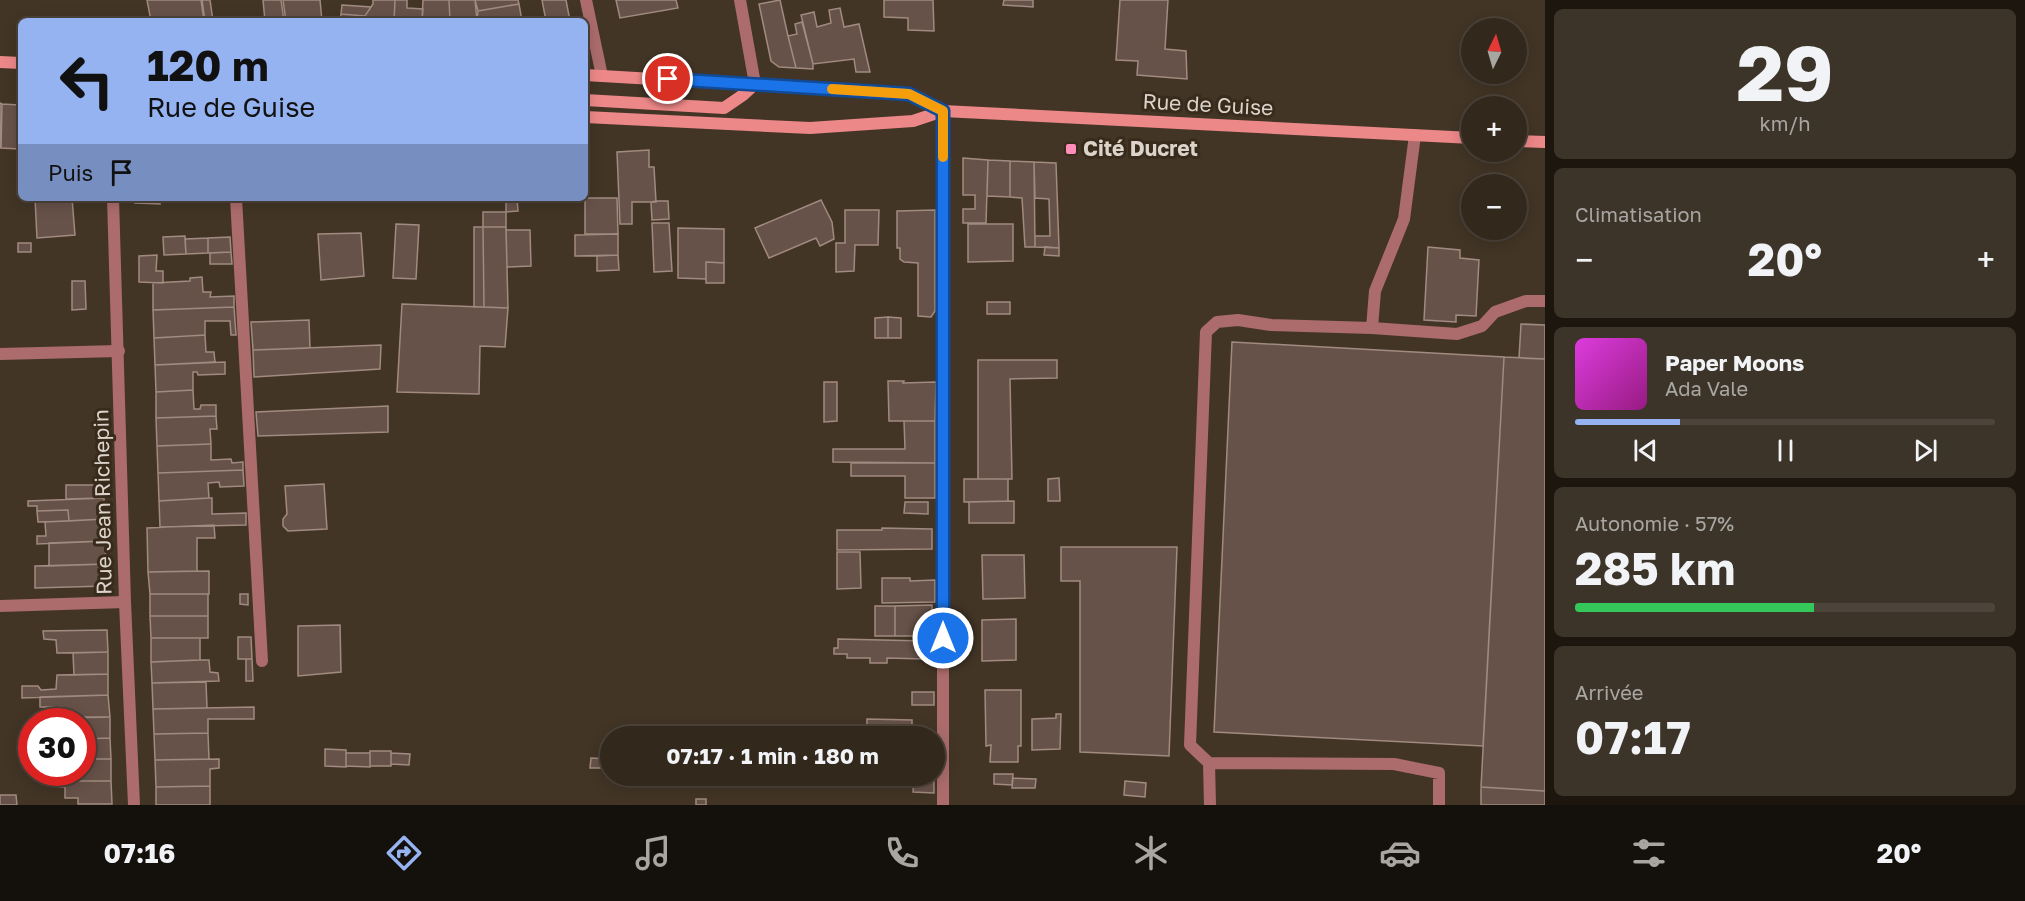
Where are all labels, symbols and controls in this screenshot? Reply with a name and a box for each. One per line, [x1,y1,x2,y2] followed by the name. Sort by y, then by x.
[1461,18,1527,84] north arrow
[1461,18,1527,240] map controls
[1736,25,1834,118] text: 29
[147,40,269,90] text: 120 m
[48,42,126,120] icon: left
[642,53,693,104] pin
[651,62,684,95] icon: arrive
[1142,88,1274,120] street label: Rue de Guise
[147,91,315,123] text: Rue de Guise
[1461,96,1527,162] button: +
[1760,111,1810,135] text: km/h
[1083,135,1198,161] place label: Cité Ducret
[1064,142,1078,156] marker: Cité Ducret
[105,156,138,189] icon: arrive
[48,159,93,186] text: Puis
[1461,174,1527,240] button: −
[1575,202,1702,226] text: Climatisation
[1748,232,1822,286] text: 20°
[1575,240,1593,279] text: −
[1977,240,1995,279] text: +
[1665,349,1804,376] text: Paper Moons
[1665,376,1748,400] text: Ada Vale
[87,409,117,595] street label: Rue Jean Richepin
[1629,434,1662,467] icon: previous
[1769,434,1802,467] icon: pause
[1909,434,1942,467] icon: next
[1575,511,1734,535] text: Autonomie · 57%
[1575,541,1735,595] text: 285 km
[911,606,975,670] position arrow
[1575,680,1643,704] text: Arrivée
[18,708,96,786] speed limit sign: 30
[1575,710,1691,764] text: 07:17
[666,742,879,769] text: 07:17 · 1 min · 180 m
[383,832,425,874] icon: directions
[632,832,674,874] icon: music
[881,832,923,874] icon: phone
[1130,832,1172,874] icon: climate
[1379,832,1421,874] icon: car
[1628,832,1670,874] icon: filters
[104,837,175,869] text: 07:16
[1877,837,1921,869] text: 20°

